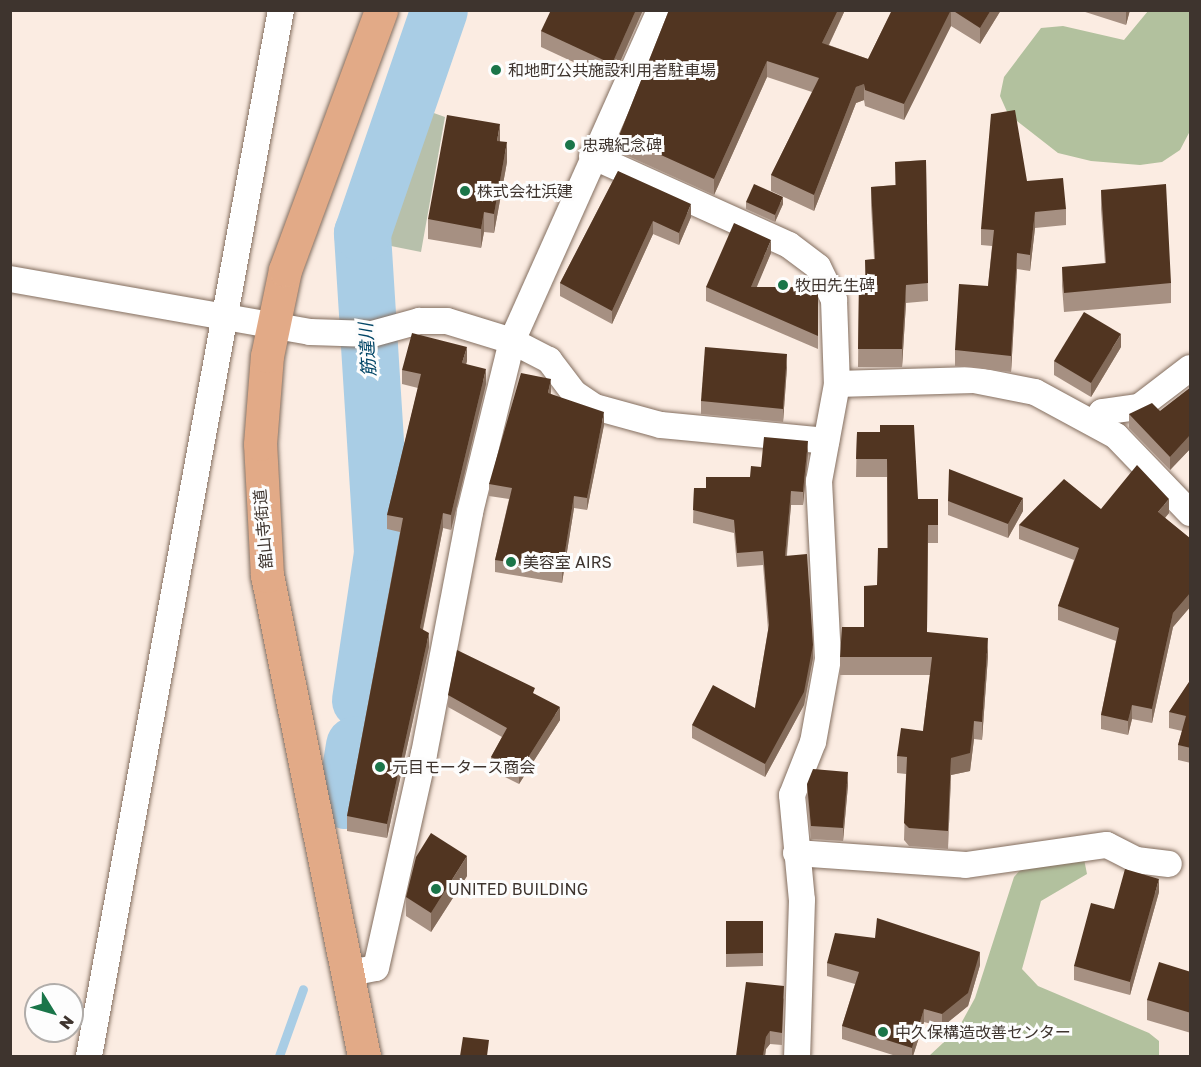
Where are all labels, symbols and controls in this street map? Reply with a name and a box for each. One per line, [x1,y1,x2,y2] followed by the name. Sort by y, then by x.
[508,60,716,80] place label: 和地町公共施設利用者駐車場
[489,63,503,77] marker: 和地町公共施設利用者駐車場
[582,135,662,155] place label: 忠魂紀念碑
[563,138,577,152] marker: 忠魂紀念碑
[477,181,573,201] place label: 株式会社浜建
[458,184,472,198] marker: 株式会社浜建
[795,275,875,295] place label: 牧田先生碑
[776,278,790,292] marker: 牧田先生碑
[354,322,380,378] water label: 筋違川
[250,488,276,570] street label: 舘山寺街道
[523,552,612,572] place label: 美容室 AIRS
[504,555,518,569] marker: 美容室 AIRS
[392,757,536,777] place label: 元目モータース商会
[373,760,387,774] marker: 元目モータース商会
[448,879,588,899] place label: UNITED BUILDING
[429,882,443,896] marker: UNITED BUILDING
[24,983,84,1043] north arrow
[55,1012,78,1034] text: N
[895,1022,1071,1042] place label: 中久保構造改善センター
[876,1025,890,1039] marker: 中久保構造改善センター

